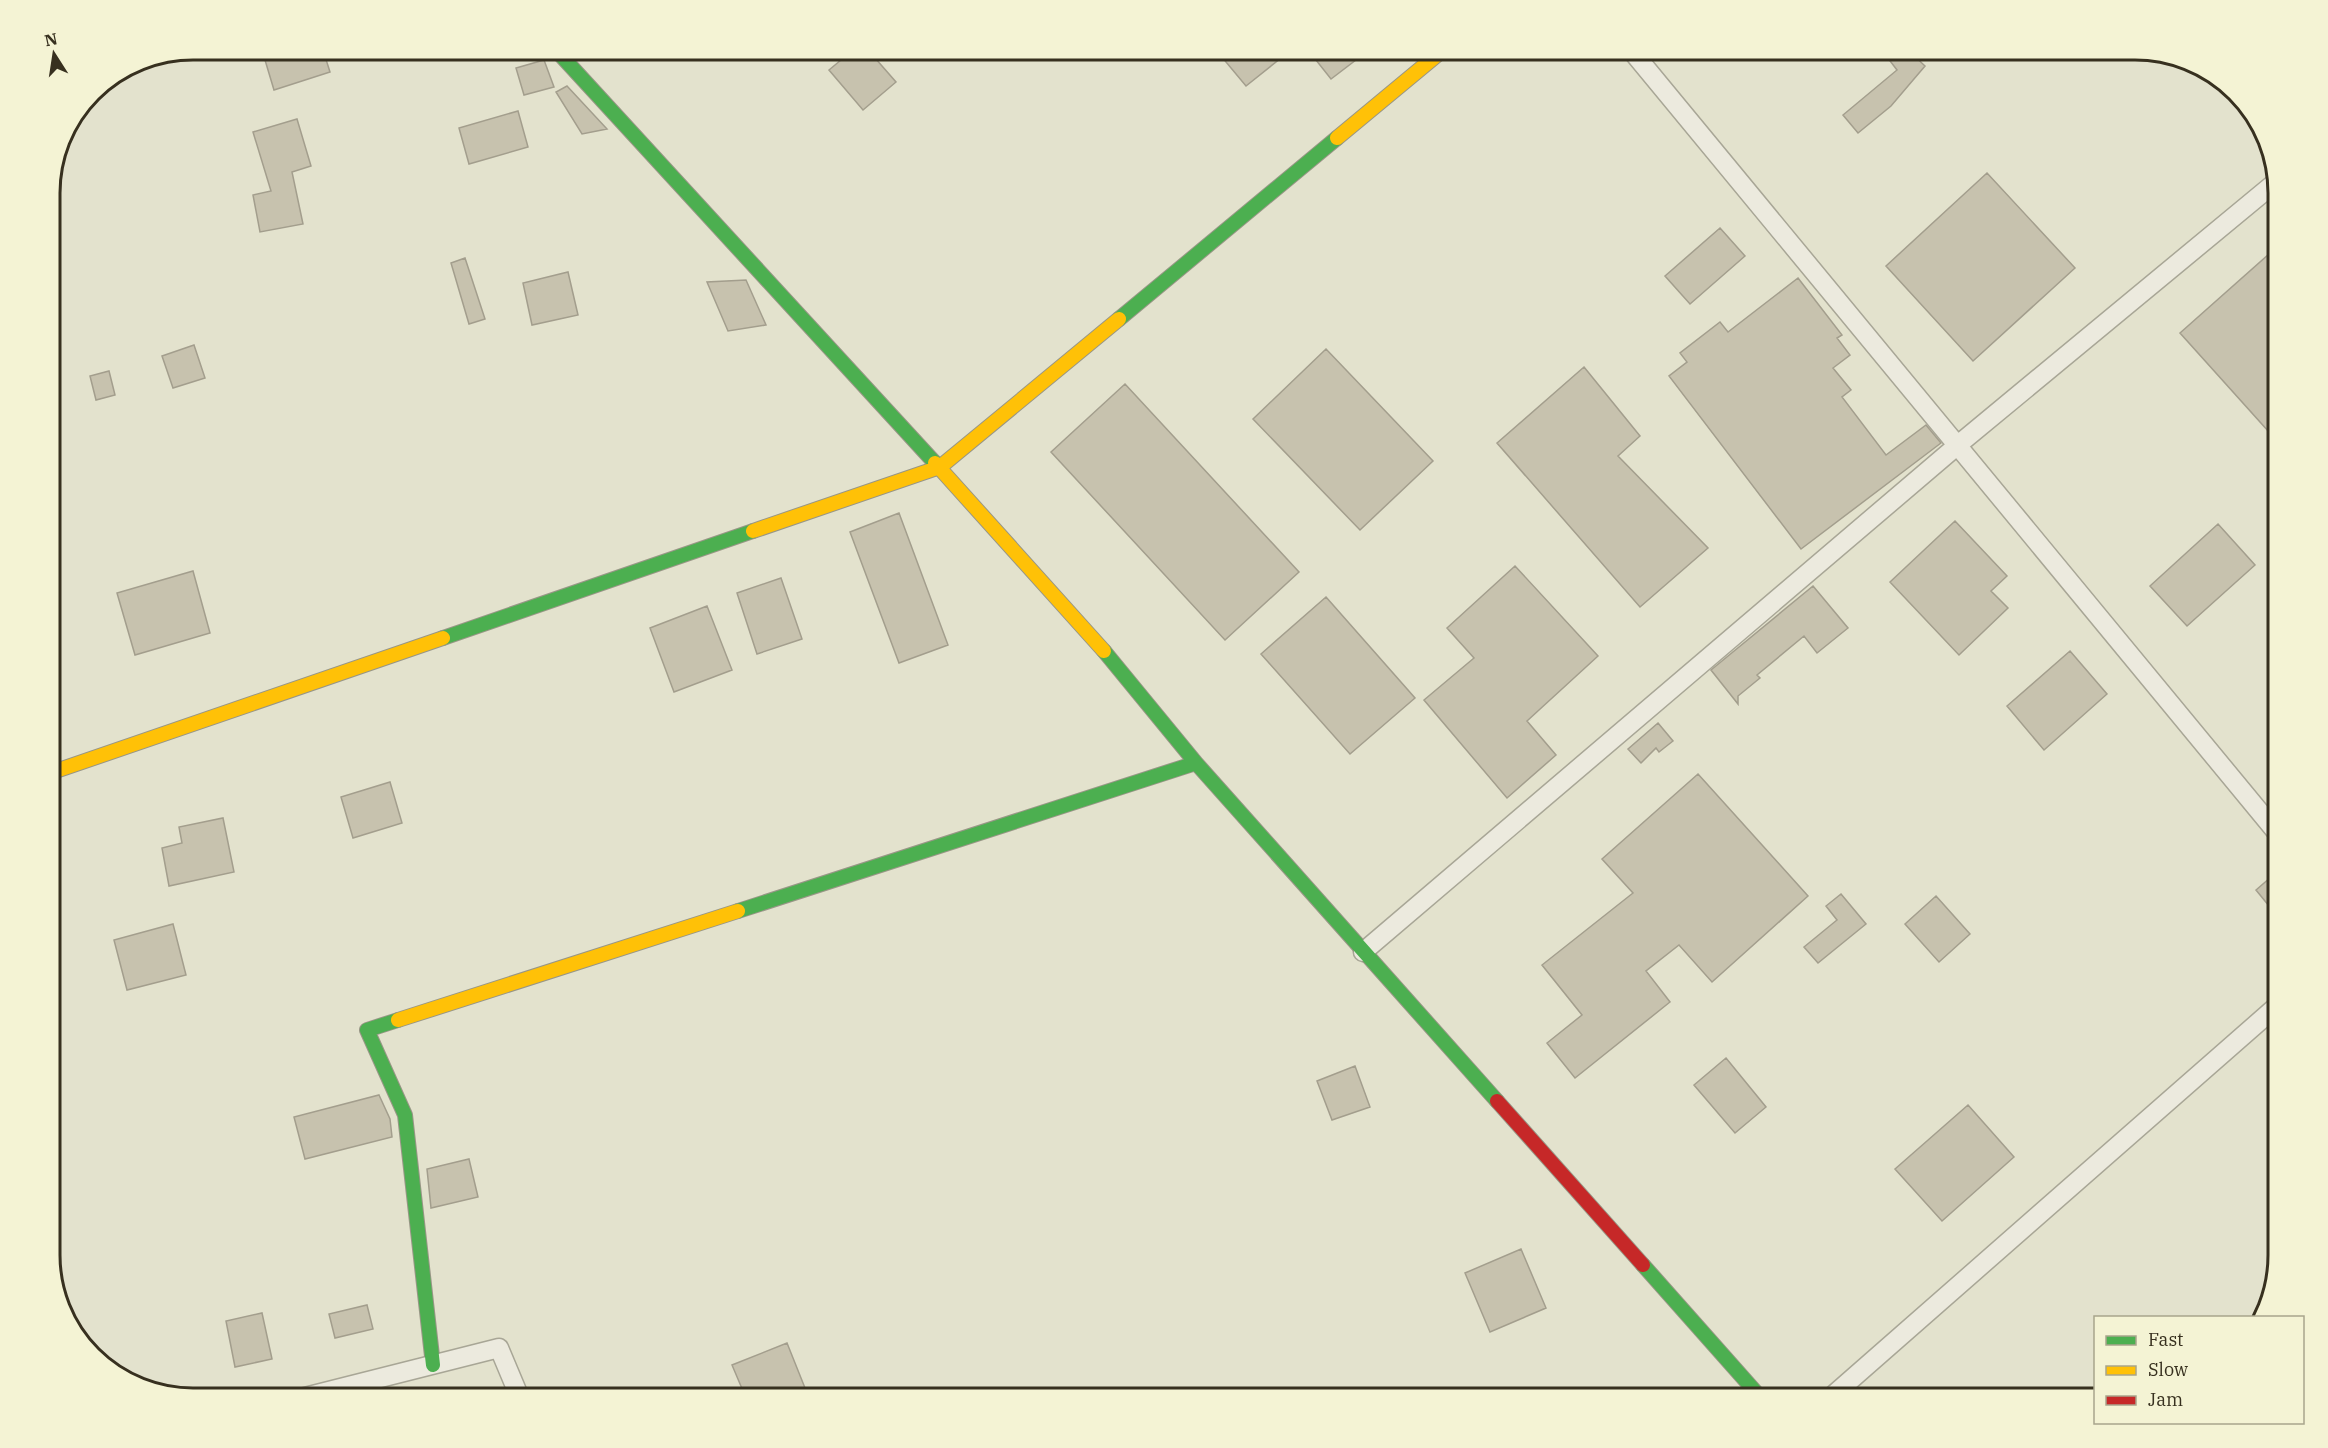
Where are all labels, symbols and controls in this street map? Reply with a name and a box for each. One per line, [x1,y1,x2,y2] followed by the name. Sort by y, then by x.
[24,24,84,84] north arrow
[43,28,59,50] text: N
[2094,1316,2304,1424] legend
[2148,1328,2183,1351] text: Fast
[2148,1358,2188,1381] text: Slow
[2148,1388,2183,1411] text: Jam

